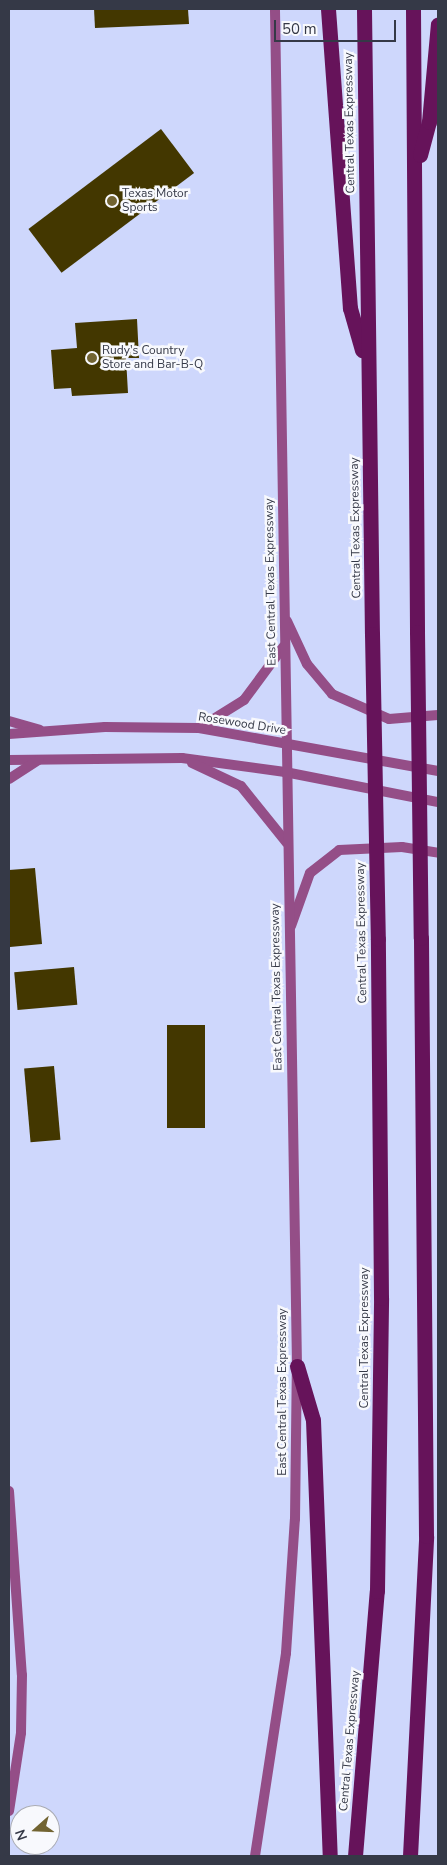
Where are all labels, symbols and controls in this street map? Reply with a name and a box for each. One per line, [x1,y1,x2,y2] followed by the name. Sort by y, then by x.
[277,10,400,42] scale bar
[282,19,317,39] text: 50 m
[342,52,358,194] street label: Central Texas Expressway
[122,187,188,215] place label: Texas Motor Sports
[106,195,118,207] marker: Texas Motor Sports
[102,344,203,372] place label: Rudy's Country Store and Bar-B-Q
[86,352,98,364] marker: Rudy's Country Store and Bar-B-Q
[348,457,364,599] street label: Central Texas Expressway
[262,498,280,666] street label: East Central Texas Expressway
[197,710,287,738] street label: Rosewood Drive
[354,862,370,1004] street label: Central Texas Expressway
[268,903,286,1071] street label: East Central Texas Expressway
[358,1267,372,1409] street label: Central Texas Expressway
[276,1308,290,1476] street label: East Central Texas Expressway
[337,1670,363,1812] street label: Central Texas Expressway
[10,1805,60,1855] north arrow
[11,1827,32,1843] text: N

